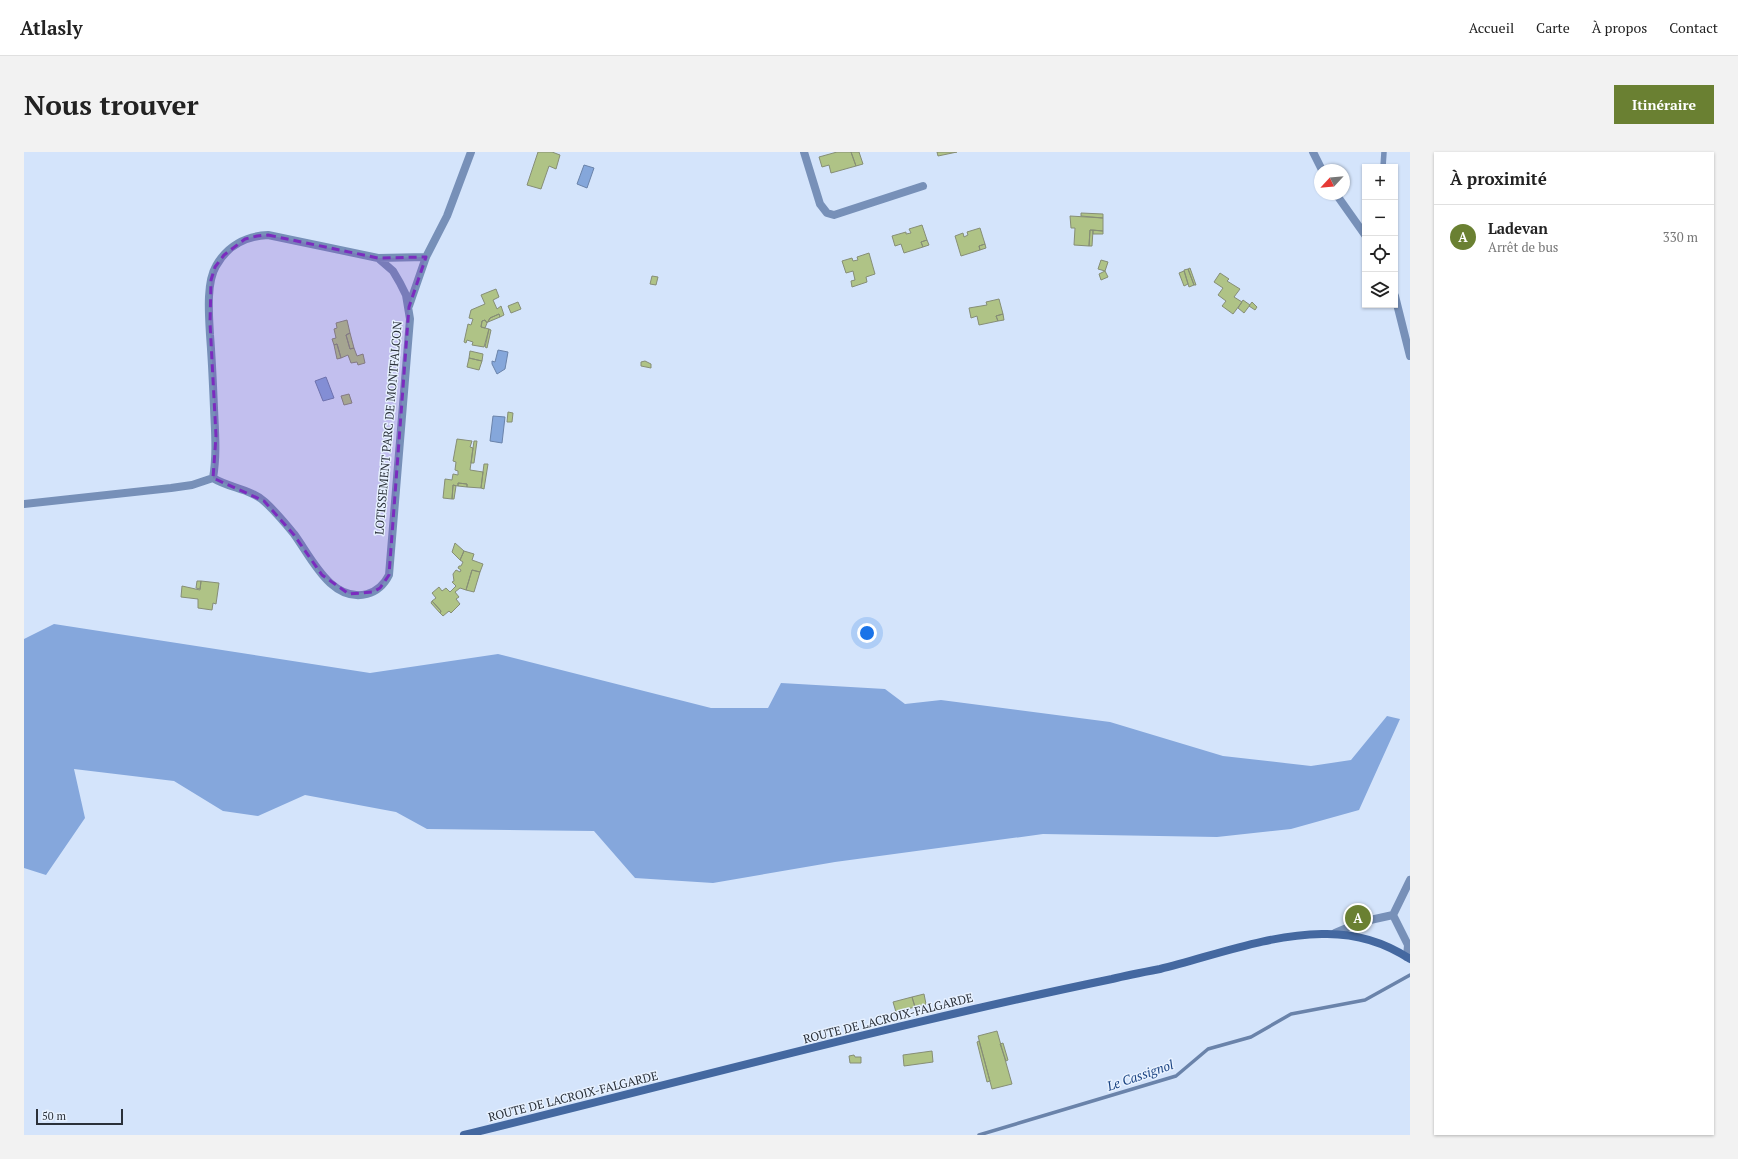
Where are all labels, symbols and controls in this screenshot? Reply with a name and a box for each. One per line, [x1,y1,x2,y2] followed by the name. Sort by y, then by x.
[20,15,82,40] text: Atlasly
[1469,18,1514,37] text: Accueil
[1536,18,1570,37] text: Carte
[1592,18,1647,37] text: À propos
[1669,18,1718,37] text: Contact
[1614,85,1714,124] button: Itinéraire
[24,86,199,123] text: Nous trouver
[1314,164,1350,200] north arrow
[1362,164,1398,308] map controls
[1362,164,1398,200] button: +
[1450,167,1547,190] text: À proximité
[1362,200,1398,236] button: −
[1488,218,1548,238] text: Ladevan
[1458,228,1468,246] text: A
[1663,228,1698,246] text: 330 m
[1362,236,1398,272] button: locate
[1488,238,1558,256] text: Arrêt de bus
[1362,272,1398,308] button: layers
[371,320,405,535] street label: LOTISSEMENT PARC DE MONTFALCON
[857,623,877,643] your location
[1345,903,1371,933] pin: A
[802,990,974,1046] street label: ROUTE DE LACROIX-FALGARDE
[1103,1055,1176,1095] water label: Le Cassignol
[487,1068,659,1124] street label: ROUTE DE LACROIX-FALGARDE
[36,1107,123,1126] scale bar
[42,1109,66,1123] text: 50 m

